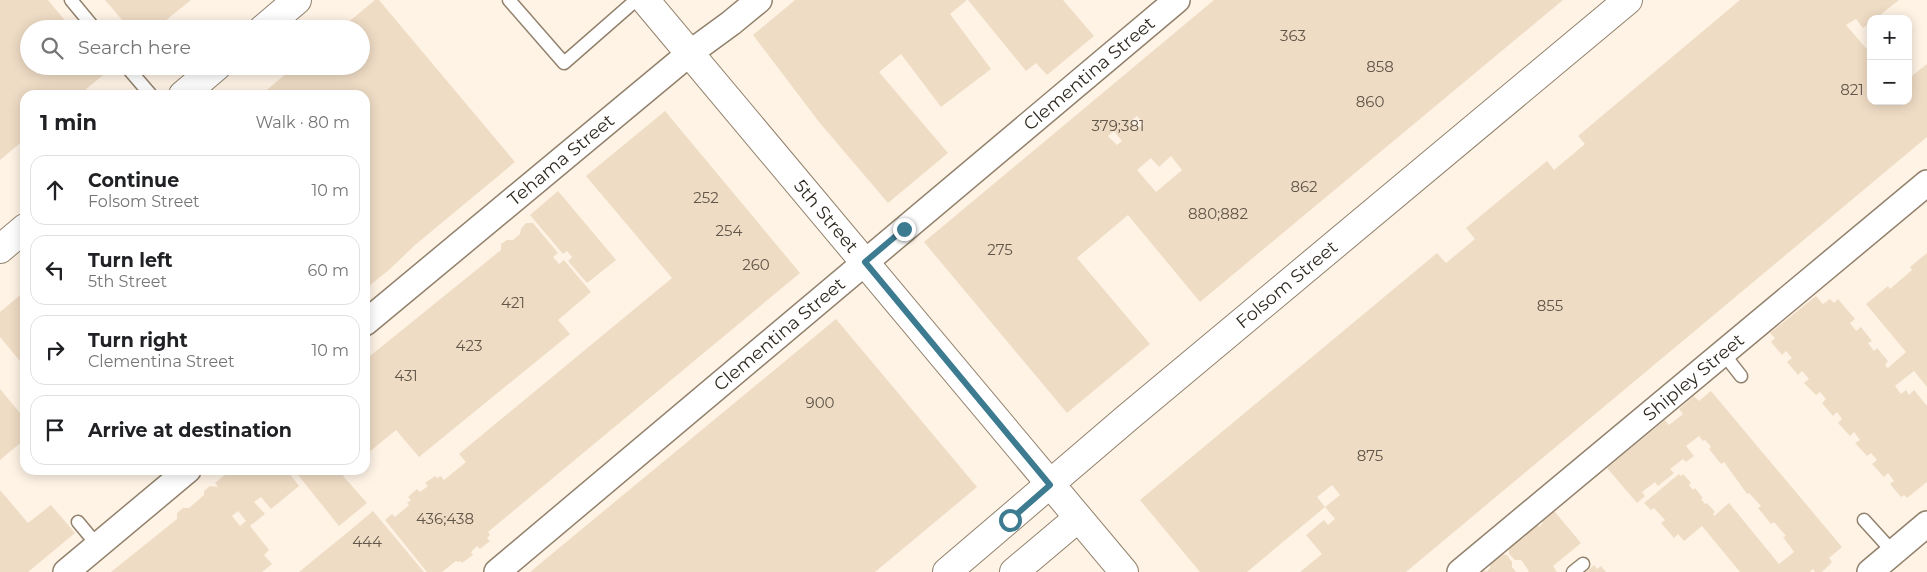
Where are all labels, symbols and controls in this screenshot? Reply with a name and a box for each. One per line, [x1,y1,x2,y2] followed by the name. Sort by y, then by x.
[1019,12,1159,135] street label: Clementina Street
[1867,15,1912,105] map controls
[1867,15,1912,60] button: +
[20,20,370,75] search box
[1280,26,1306,45] house number: 363
[38,34,66,62] icon: search
[78,36,191,59] text: Search here
[1366,57,1394,76] house number: 858
[1867,60,1912,105] button: −
[1840,80,1864,99] house number: 821
[1356,92,1384,111] house number: 860
[503,109,619,211] street label: Tehama Street
[40,110,97,135] text: 1 min
[255,113,350,132] text: Walk · 80 m
[1092,116,1144,135] house number: 379;381
[88,169,179,192] text: Continue
[789,175,863,257] street label: 5th Street
[41,176,69,204] icon: ahead
[1290,177,1318,196] house number: 862
[311,181,349,200] text: 10 m
[693,188,719,207] house number: 252
[88,192,200,211] text: Folsom Street
[1188,204,1248,223] house number: 880;882
[893,218,916,241] route end
[716,221,743,240] house number: 254
[1232,236,1342,333] street label: Folsom Street
[987,240,1013,259] house number: 275
[88,249,173,272] text: Turn left
[742,255,770,274] house number: 260
[41,256,69,284] icon: left
[307,261,349,280] text: 60 m
[88,272,167,291] text: 5th Street
[709,273,850,396] street label: Clementina Street
[501,293,525,312] house number: 421
[1537,296,1563,315] house number: 855
[88,329,188,352] text: Turn right
[1639,329,1749,426] street label: Shipley Street
[41,336,69,364] icon: right
[456,336,482,355] house number: 423
[311,341,349,360] text: 10 m
[88,352,234,371] text: Clementina Street
[394,366,418,385] house number: 431
[806,393,835,412] house number: 900
[41,416,69,444] icon: arrive
[88,419,292,442] text: Arrive at destination
[1357,446,1383,465] house number: 875
[416,509,474,528] house number: 436;438
[999,509,1022,532] route start
[352,532,382,551] house number: 444

